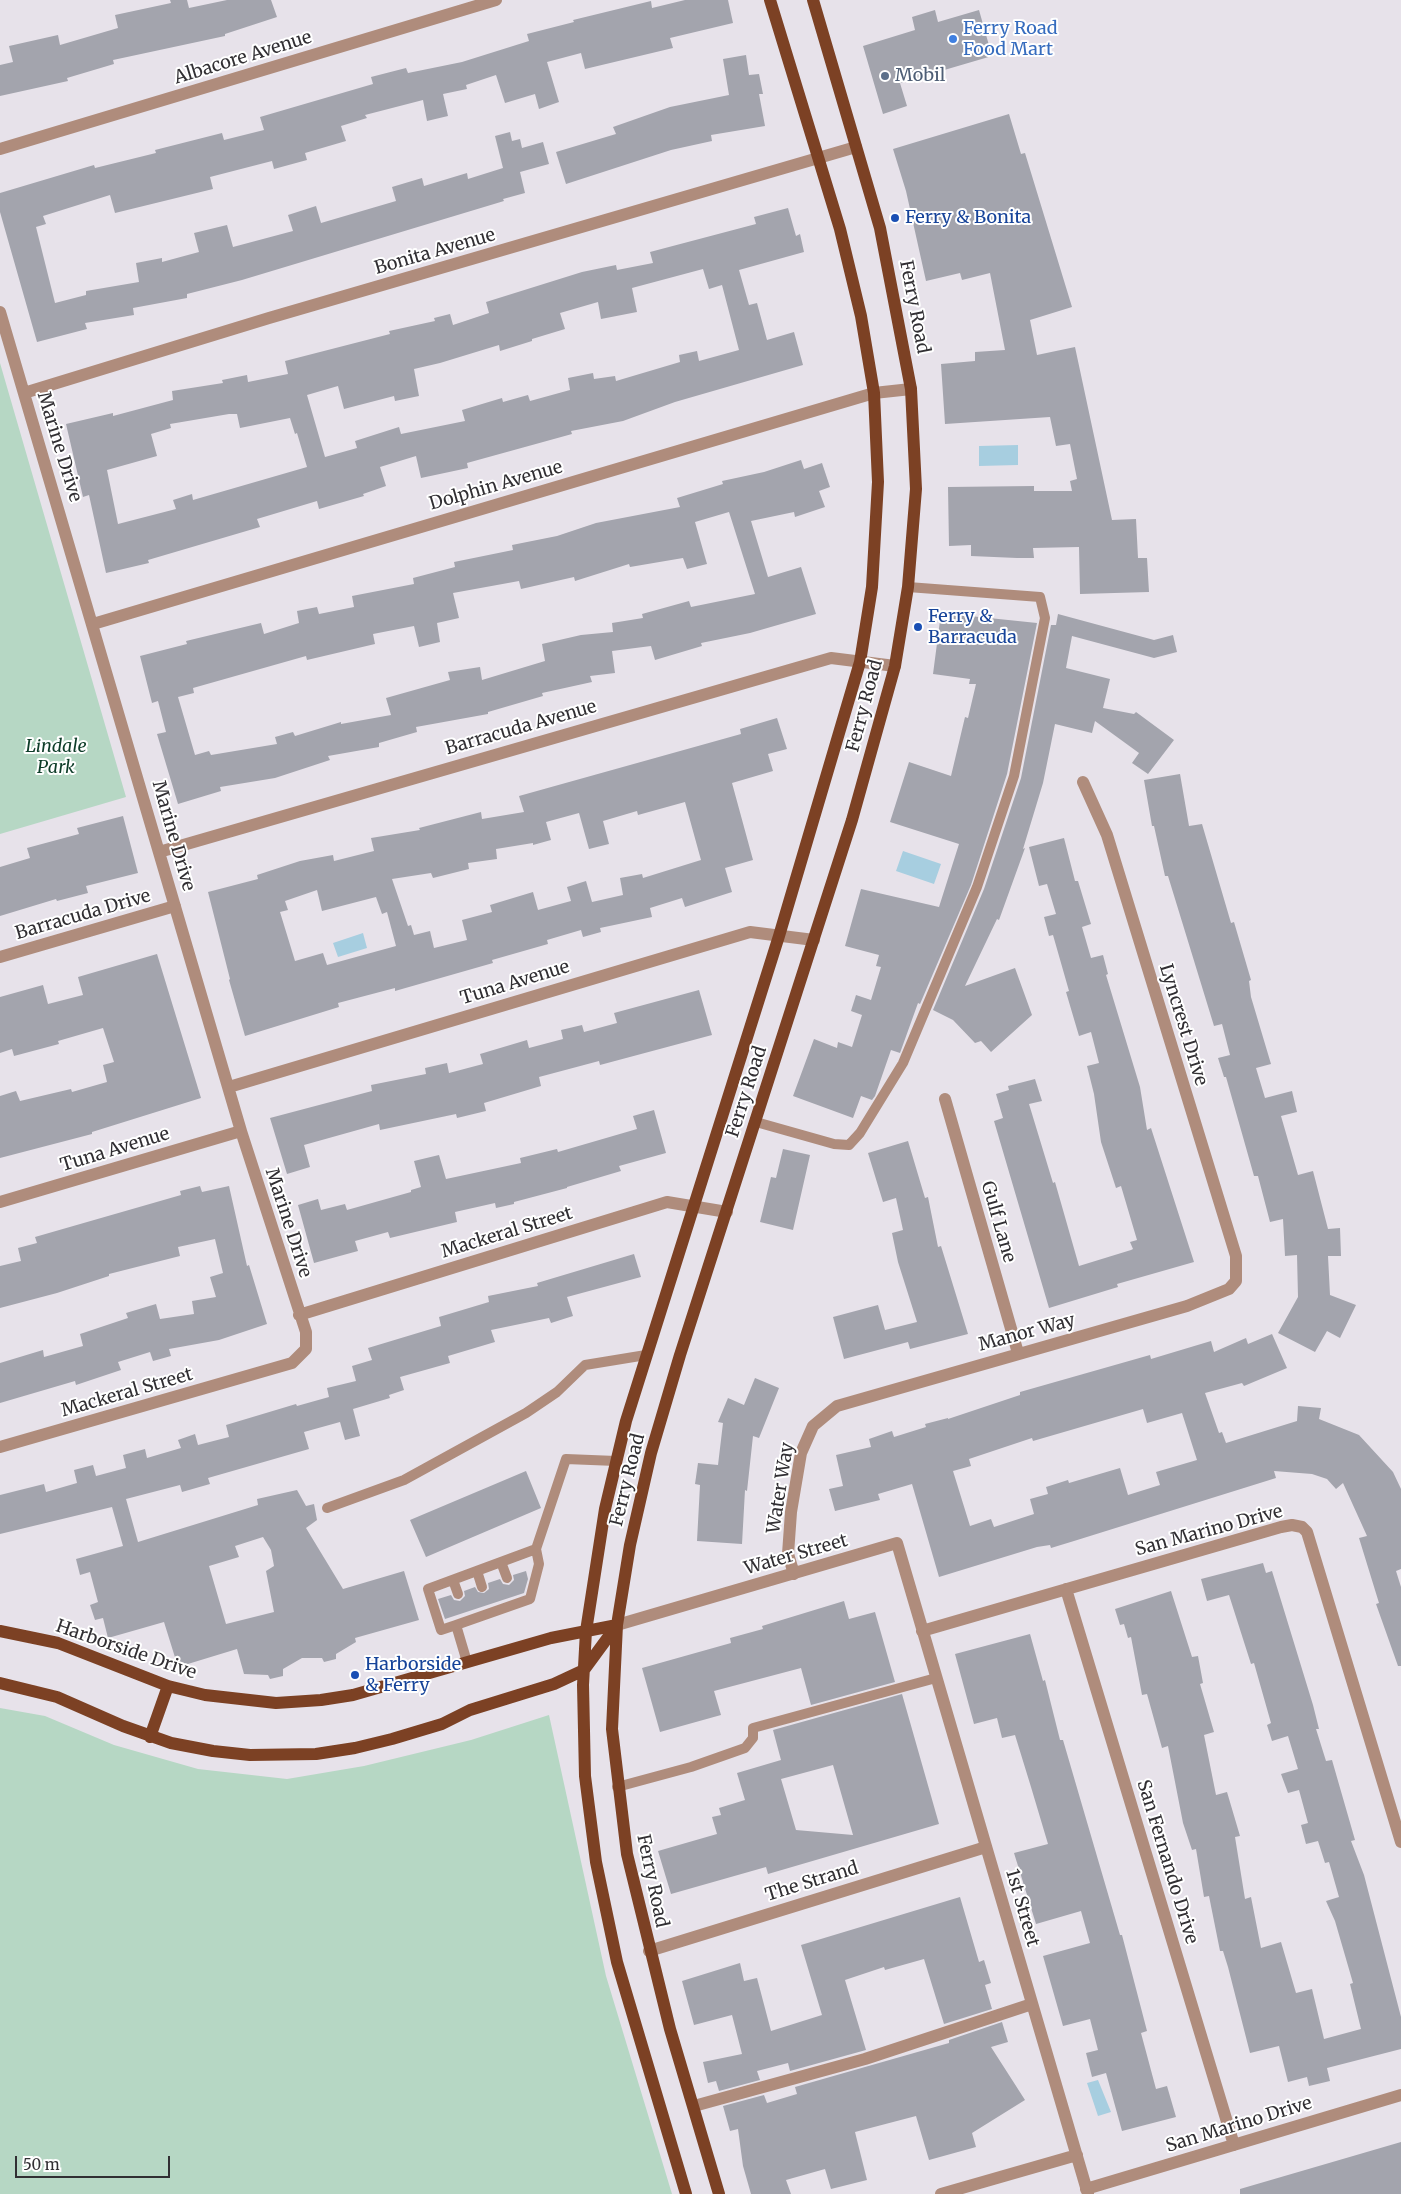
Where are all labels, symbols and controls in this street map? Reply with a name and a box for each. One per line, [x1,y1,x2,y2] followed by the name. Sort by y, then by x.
[963,18,1058,60] place label: Ferry Road Food Mart
[172,27,314,89] street label: Albacore Avenue
[947,33,959,45] marker: Ferry Road Food Mart
[895,65,945,87] place label: Mobil
[879,70,891,82] marker: Mobil
[905,207,1031,229] place label: Ferry & Bonita
[889,212,901,224] marker: Ferry & Bonita
[372,224,498,280] street label: Bonita Avenue
[894,258,934,356] street label: Ferry Road
[32,389,86,505] street label: Marine Drive
[427,457,565,515] street label: Dolphin Avenue
[928,606,1017,649] place label: Ferry & Barracuda
[912,621,924,633] marker: Ferry & Barracuda
[842,657,888,755] street label: Ferry Road
[443,696,599,760] street label: Barracuda Avenue
[25,736,87,779] park label: Lindale Park
[147,778,199,894] street label: Marine Drive
[13,885,153,945] street label: Barracuda Drive
[458,956,572,1010] street label: Tuna Avenue
[1154,962,1212,1088] street label: Lyncrest Drive
[722,1044,772,1140] street label: Ferry Road
[58,1123,172,1177] street label: Tuna Avenue
[260,1166,316,1280] street label: Marine Drive
[976,1179,1020,1265] street label: Gulf Lane
[439,1203,575,1263] street label: Mackeral Street
[976,1310,1078,1356] street label: Manor Way
[59,1364,195,1422] street label: Mackeral Street
[606,1431,650,1529] street label: Ferry Road
[763,1441,799,1535] street label: Water Way
[1133,1501,1285,1561] street label: San Marino Drive
[742,1530,850,1580] street label: Water Street
[53,1616,199,1684] street label: Harborside Drive
[365,1654,461,1696] place label: Harborside & Ferry
[349,1669,361,1681] marker: Harborside & Ferry
[1132,1777,1202,1947] street label: San Fernando Drive
[632,1832,672,1930] street label: Ferry Road
[763,1858,861,1906] street label: The Strand
[1001,1867,1043,1949] street label: 1st Street
[1163,2092,1315,2158] street label: San Marino Drive
[18,2146,172,2178] scale bar
[23,2155,60,2174] text: 50 m

